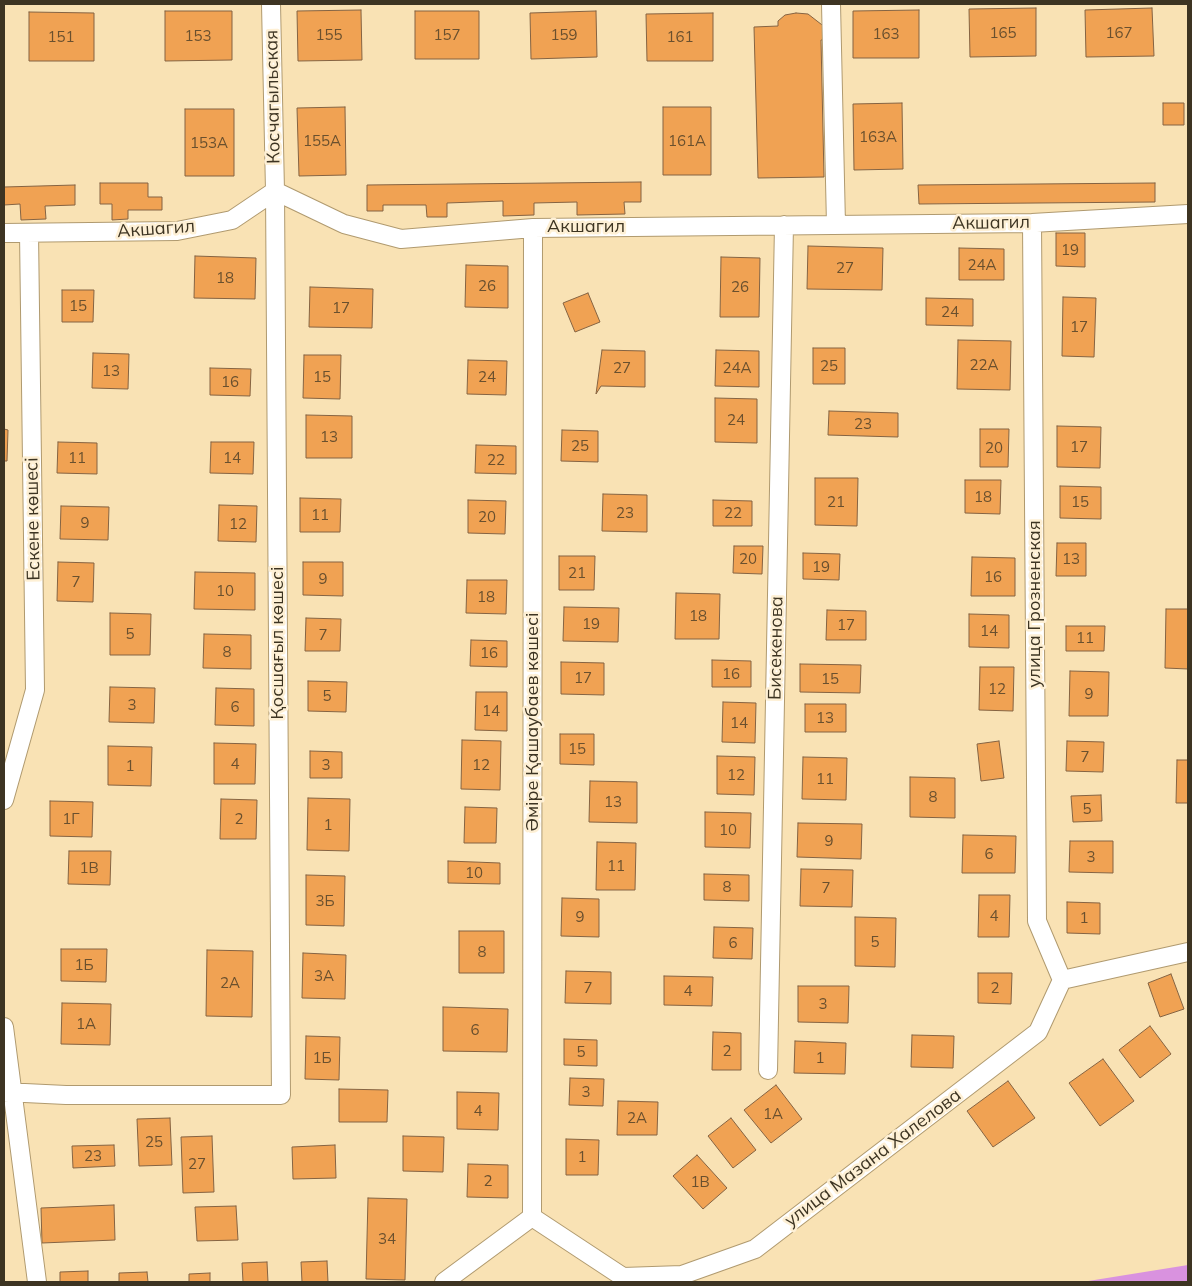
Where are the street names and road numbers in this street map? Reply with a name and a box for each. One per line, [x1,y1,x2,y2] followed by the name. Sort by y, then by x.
[261,30,285,164] street label: Косчагыльская
[952,212,1030,234] street label: Акшагил
[116,216,196,242] street label: Акшагил
[547,216,625,238] street label: Акшагил
[21,457,45,581] street label: Ескене көшесі
[1024,520,1046,688] street label: улица Грозненская
[267,567,289,719] street label: Қосшағыл көшесі
[764,596,788,700] street label: Бисекенова
[522,613,544,831] street label: Әміре Қашаубаев көшесі
[780,1085,966,1231] street label: улица Мазана Халелова

